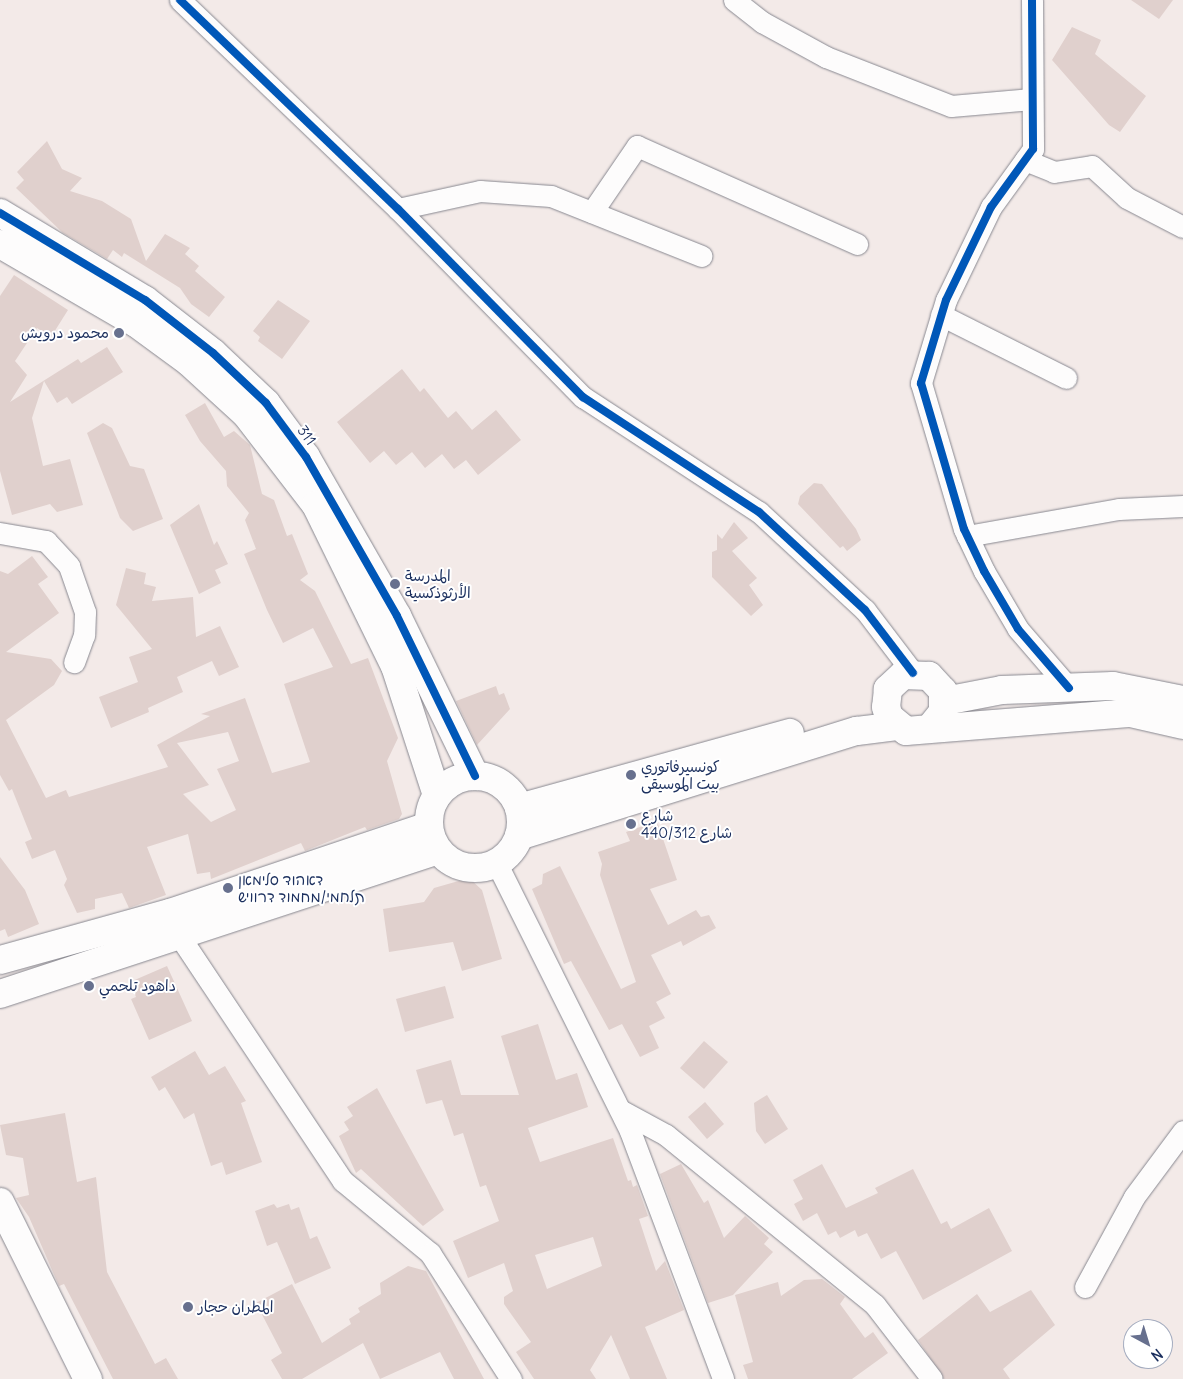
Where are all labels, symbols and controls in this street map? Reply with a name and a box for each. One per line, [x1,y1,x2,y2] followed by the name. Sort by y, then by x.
[21,324,109,342] place label: محمود درويش
[113,327,125,339] marker: محمود درويش
[294,422,320,448] street label: 311
[405,566,471,601] place label: المدرسة الأرثوذكسية
[389,578,401,590] marker: المدرسة الأرثوذكسية
[641,757,720,792] place label: كونسيرفاتوري بيت الموسيقى
[625,769,637,781] marker: كونسيرفاتوري بيت الموسيقى
[641,806,732,841] place label: شارع 440/شارع 312
[625,818,637,830] marker: شارع 440/شارع 312
[238,870,365,905] place label: דאהוד סלימאן תלחמי/מחמוד דרוויש
[222,882,234,894] marker: דאהוד סלימאן תלחמי/מחמוד דרוויש
[99,977,176,995] place label: داهود تلحمي
[83,980,95,992] marker: داهود تلحمي
[198,1298,273,1316] place label: المطران حجار
[182,1301,194,1313] marker: المطران حجار
[1123,1319,1173,1369] north arrow
[1147,1345,1166,1365] text: N

